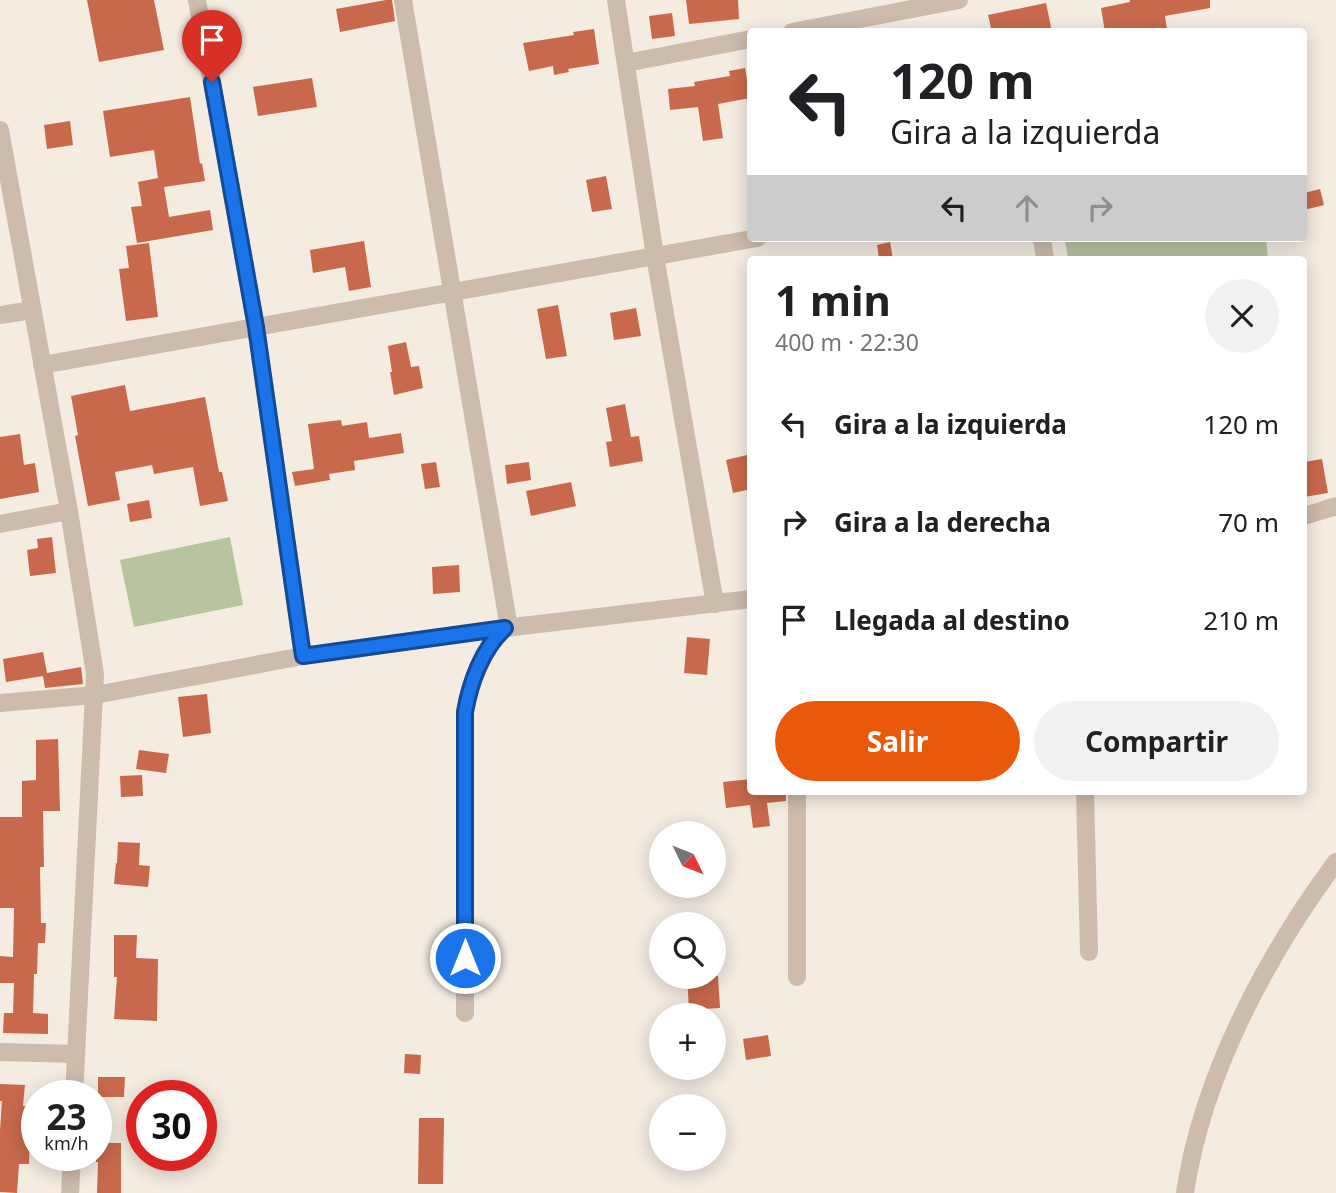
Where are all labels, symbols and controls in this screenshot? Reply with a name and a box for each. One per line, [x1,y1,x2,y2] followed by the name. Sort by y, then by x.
[182,10,242,82] pin
[193,21,231,59] icon: arrive
[890,47,1035,113] text: 120 m
[775,56,866,147] icon: left
[890,110,1160,153] text: Gira a la izquierda
[935,189,973,227] icon: left
[1008,189,1046,227] icon: ahead
[1081,189,1119,227] icon: right
[775,271,891,328] text: 1 min
[1205,279,1279,353] button: close
[775,326,919,358] text: 400 m · 22:30
[775,405,813,443] icon: left
[834,406,1067,442] text: Gira a la izquierda
[1203,406,1279,442] text: 120 m
[775,503,813,541] icon: right
[834,504,1051,540] text: Gira a la derecha
[1218,504,1279,540] text: 70 m
[775,601,813,639] icon: arrive
[834,602,1070,638] text: Llegada al destino
[1203,602,1279,638] text: 210 m
[775,701,1020,781] button: Salir
[1034,701,1279,781] button: Compartir
[649,821,726,898] north arrow
[649,821,726,1171] map controls
[649,912,726,989] button: search
[428,921,502,995] position arrow
[649,1003,726,1080] button: +
[126,1080,217,1171] speed limit sign: 30
[46,1093,87,1140] text: 23
[649,1094,726,1171] button: −
[44,1131,89,1155] text: km/h

